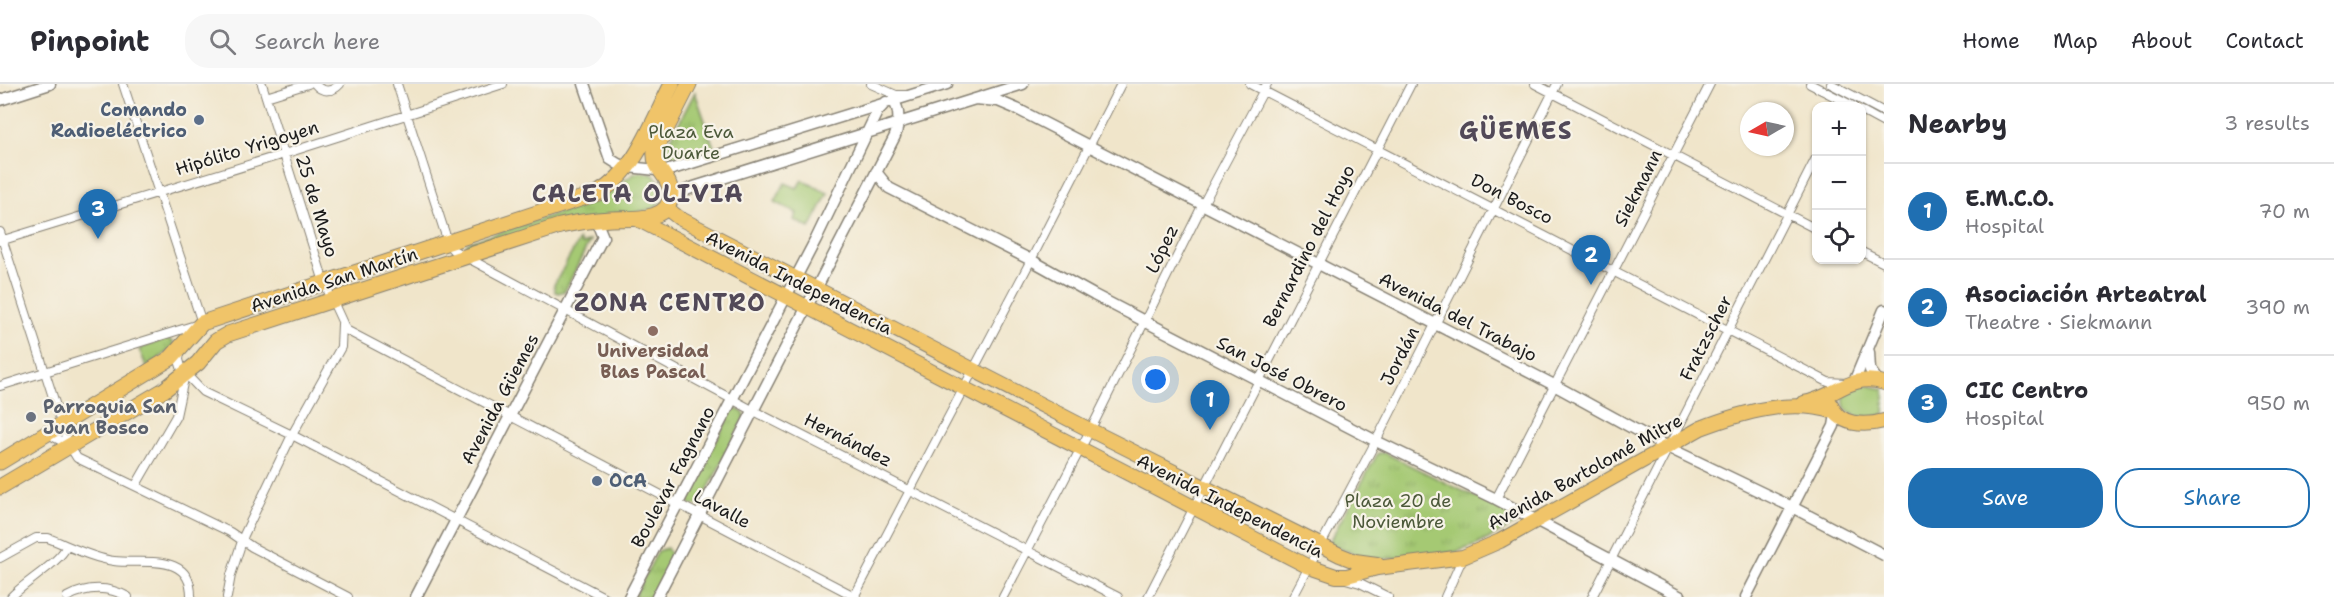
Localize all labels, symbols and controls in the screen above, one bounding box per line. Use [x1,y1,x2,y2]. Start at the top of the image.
search box [185,14,605,68]
text: Pinpoint [30,22,149,60]
icon: search [206,25,239,58]
text: Search here [254,27,380,56]
text: Home [1962,27,2020,55]
text: Map [2053,27,2098,55]
text: About [2131,27,2192,55]
text: Contact [2225,27,2304,55]
place label: Comando Radioeléctrico [51,98,187,143]
north arrow [1740,102,1794,156]
map controls [1812,102,1866,264]
button: + [1812,102,1866,156]
text: Nearby [1908,106,2007,141]
text: 3 results [2224,110,2310,136]
marker: Comando Radioeléctrico [192,113,206,127]
street label: Hipólito Yrigoyen [172,115,322,181]
district label: GÜEMES [1459,115,1573,147]
park label: Plaza Eva Duarte [648,120,734,165]
street label: Siekmann [1608,145,1668,231]
street label: 25 de Mayo [290,152,344,260]
button: − [1812,156,1866,210]
street label: Bernardino del Hoyo [1258,161,1360,331]
street label: Don Bosco [1467,168,1557,230]
district label: CALETA OLIVIA [532,178,744,210]
text: E.M.C.O. [1965,184,2054,213]
pin: 3 [78,190,118,239]
text: 1 [1923,198,1932,224]
text: 70 m [2258,198,2310,224]
button: locate [1812,210,1866,264]
text: Hospital [1965,213,2044,239]
street label: López [1140,221,1184,277]
street label: Avenida Independencia [702,225,896,341]
pin: 2 [1572,236,1610,285]
street label: Avenida San Martín [247,242,421,318]
street label: Avenida del Trabajo [1375,267,1541,367]
text: Asociación Arteatral [1965,280,2207,309]
district label: ZONA CENTRO [574,287,766,319]
street label: Fratzscher [1674,291,1738,385]
text: 2 [1921,294,1935,320]
text: 390 m [2245,294,2310,320]
text: Theatre · Siekmann [1965,309,2152,335]
street label: Jordán [1375,323,1425,389]
marker: Universidad Blas Pascal [646,324,660,338]
street label: Avenida Güemes [455,329,545,469]
street label: San José Obrero [1213,331,1351,417]
place label: Universidad Blas Pascal [597,339,709,384]
your location [1141,365,1170,394]
text: CIC Centro [1965,376,2088,405]
pin: 1 [1190,380,1230,430]
text: 3 [1921,390,1935,416]
text: 950 m [2246,390,2310,416]
place label: Parroquia San Juan Bosco [43,395,177,440]
street label: Boulevar Fagnano [626,402,720,552]
text: Hospital [1965,405,2044,431]
street label: Hernández [800,408,896,472]
street label: Avenida Bartolomé Mitre [1483,408,1687,536]
marker: Parroquia San Juan Bosco [24,410,38,424]
street label: Avenida Independencia [1133,448,1327,564]
button: Save [1908,468,2103,528]
button: Share [2115,468,2310,528]
place label: OCA [609,469,647,493]
marker: OCA [590,474,604,488]
street label: Lavalle [689,484,755,534]
park label: Plaza 20 de Noviembre [1345,489,1451,534]

